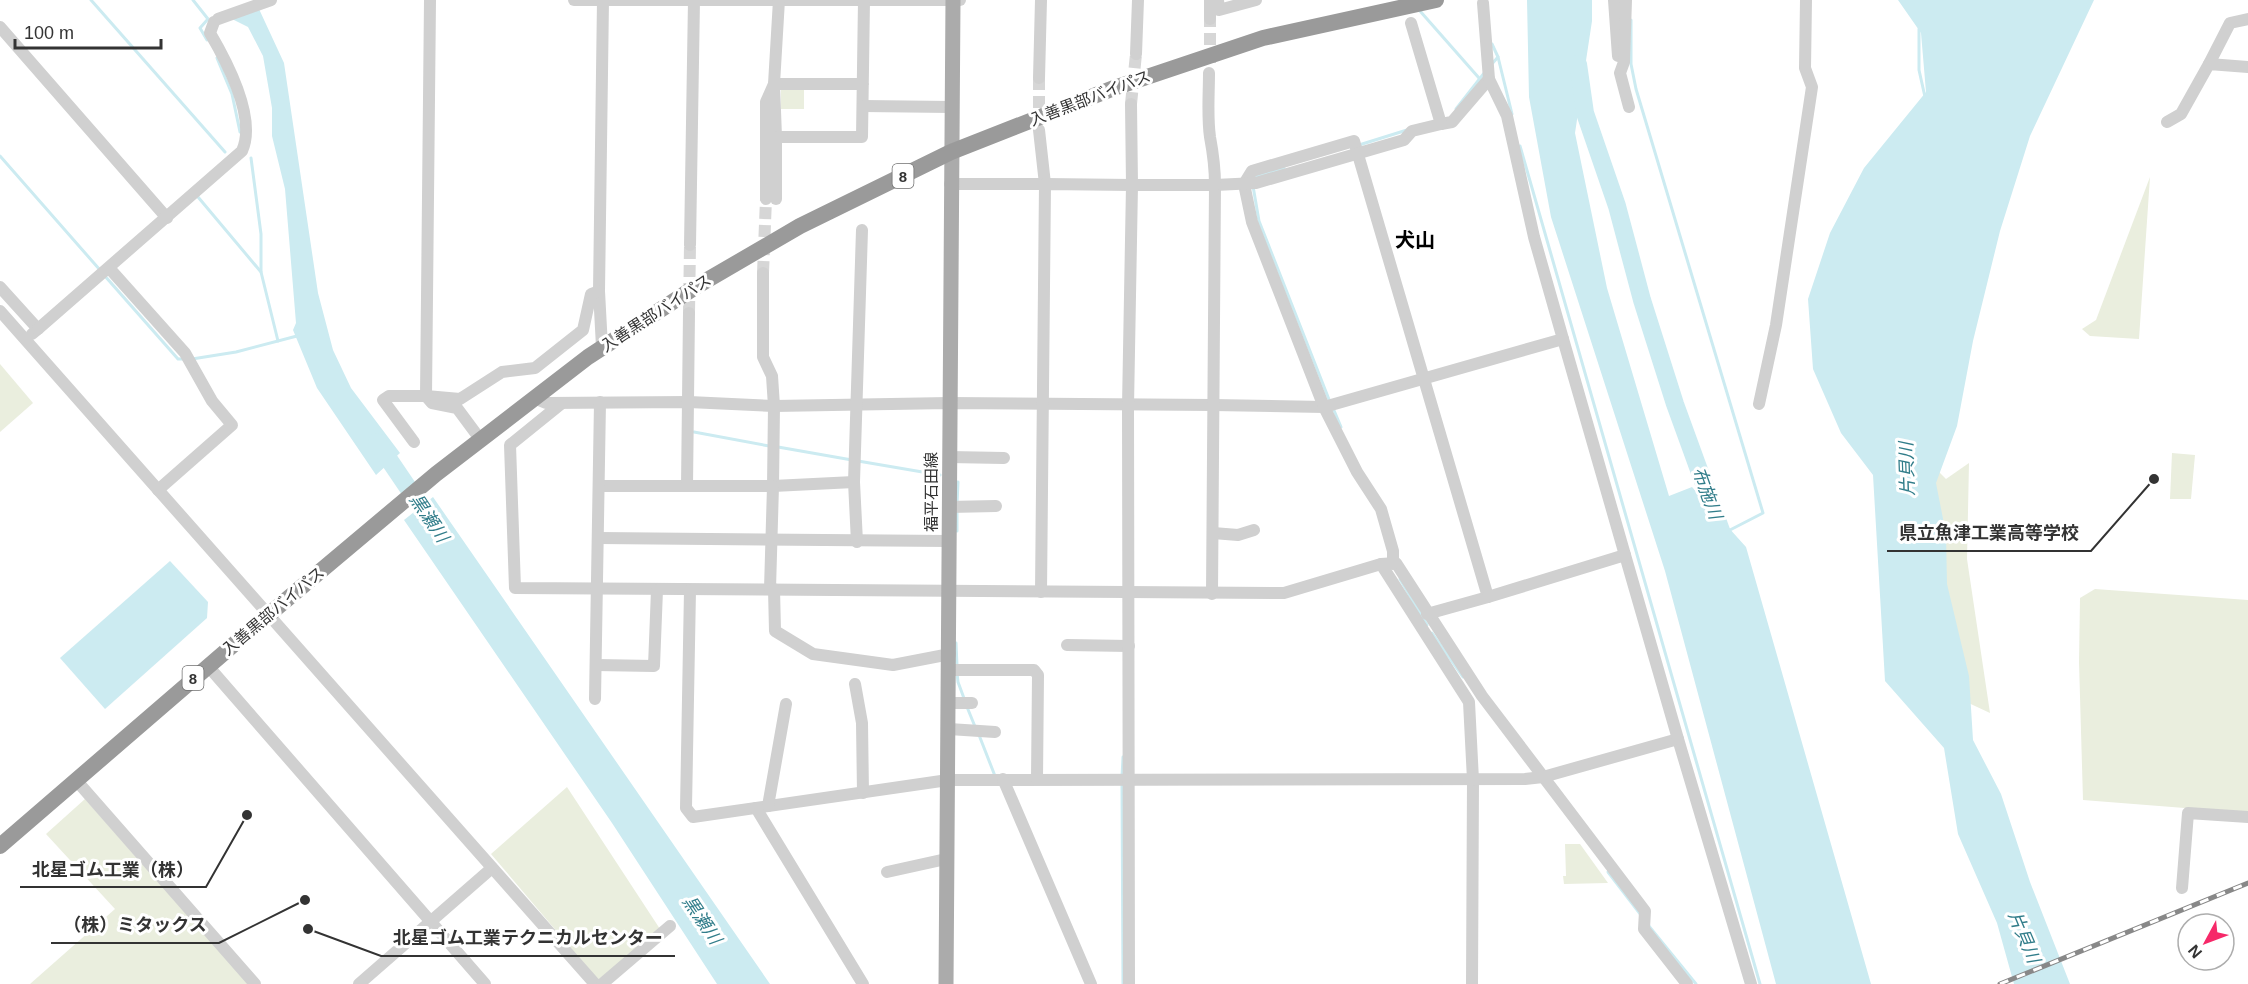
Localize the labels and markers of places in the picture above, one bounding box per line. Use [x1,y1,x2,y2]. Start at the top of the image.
callout: 県立魚津工業高等学校 [1887,515,2091,551]
callout: 北星ゴム工業（株） [20,851,206,887]
callout: （株）ミタックス [51,907,219,943]
callout: 北星ゴム工業テクニカルセンター [381,920,675,956]

